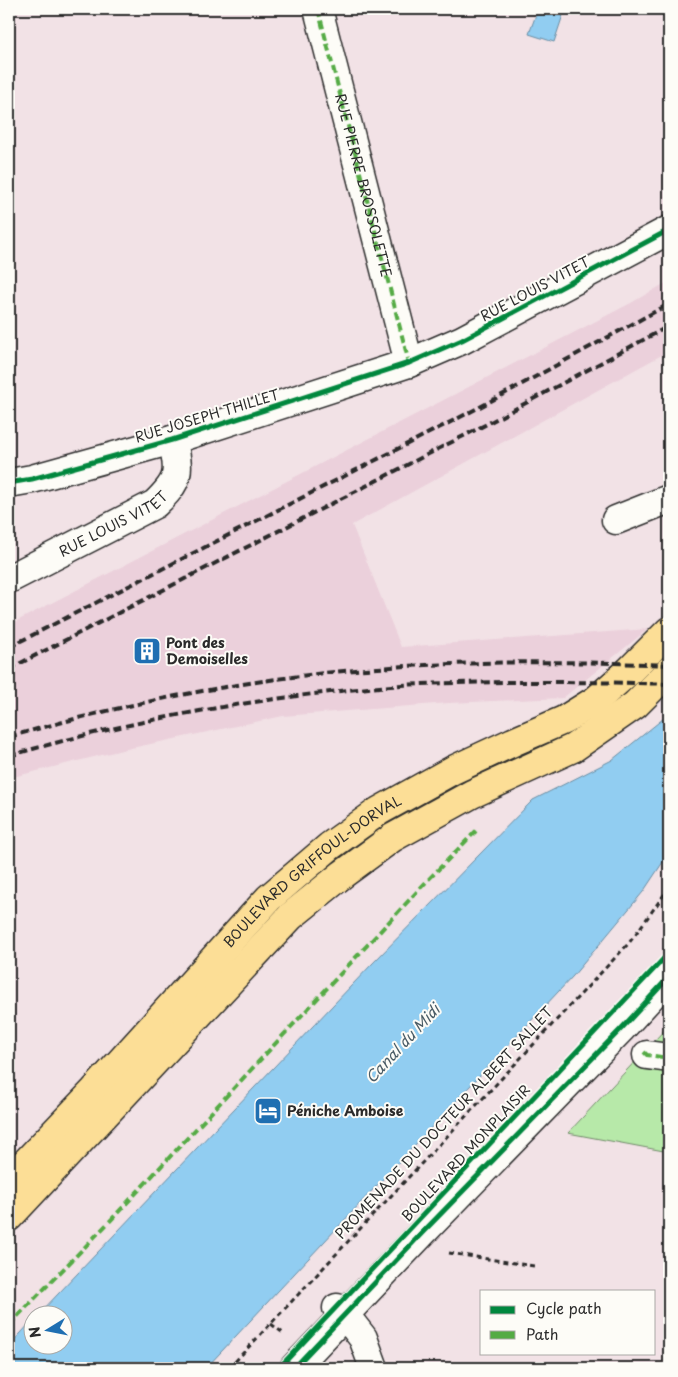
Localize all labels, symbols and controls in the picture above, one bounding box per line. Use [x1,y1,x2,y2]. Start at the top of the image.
street label: RUE PIERRE BROSSOLETTE [330,91,397,279]
street label: RUE LOUIS VITET [476,251,594,326]
street label: RUE JOSEPH THILLET [132,383,282,448]
street label: RUE LOUIS VITET [55,486,173,562]
place label: Pont des Demoiselles [166,632,248,669]
building icon: Pont des Demoiselles [132,636,162,666]
street label: BOULEVARD GRIFFOUL-DORVAL [218,790,405,952]
water label: Canal du Midi [359,996,446,1088]
street label: PROMENADE DU DOCTEUR ALBERT SALLET [330,1001,558,1244]
street label: BOULEVARD MONPLAISIR [396,1079,535,1226]
hotel icon: Péniche Amboise [253,1096,283,1126]
place label: Péniche Amboise [287,1100,404,1121]
legend [480,1290,656,1354]
text: Cycle path [526,1296,602,1319]
north arrow [22,1304,72,1354]
text: Path [526,1322,558,1345]
text: N [23,1325,46,1340]

